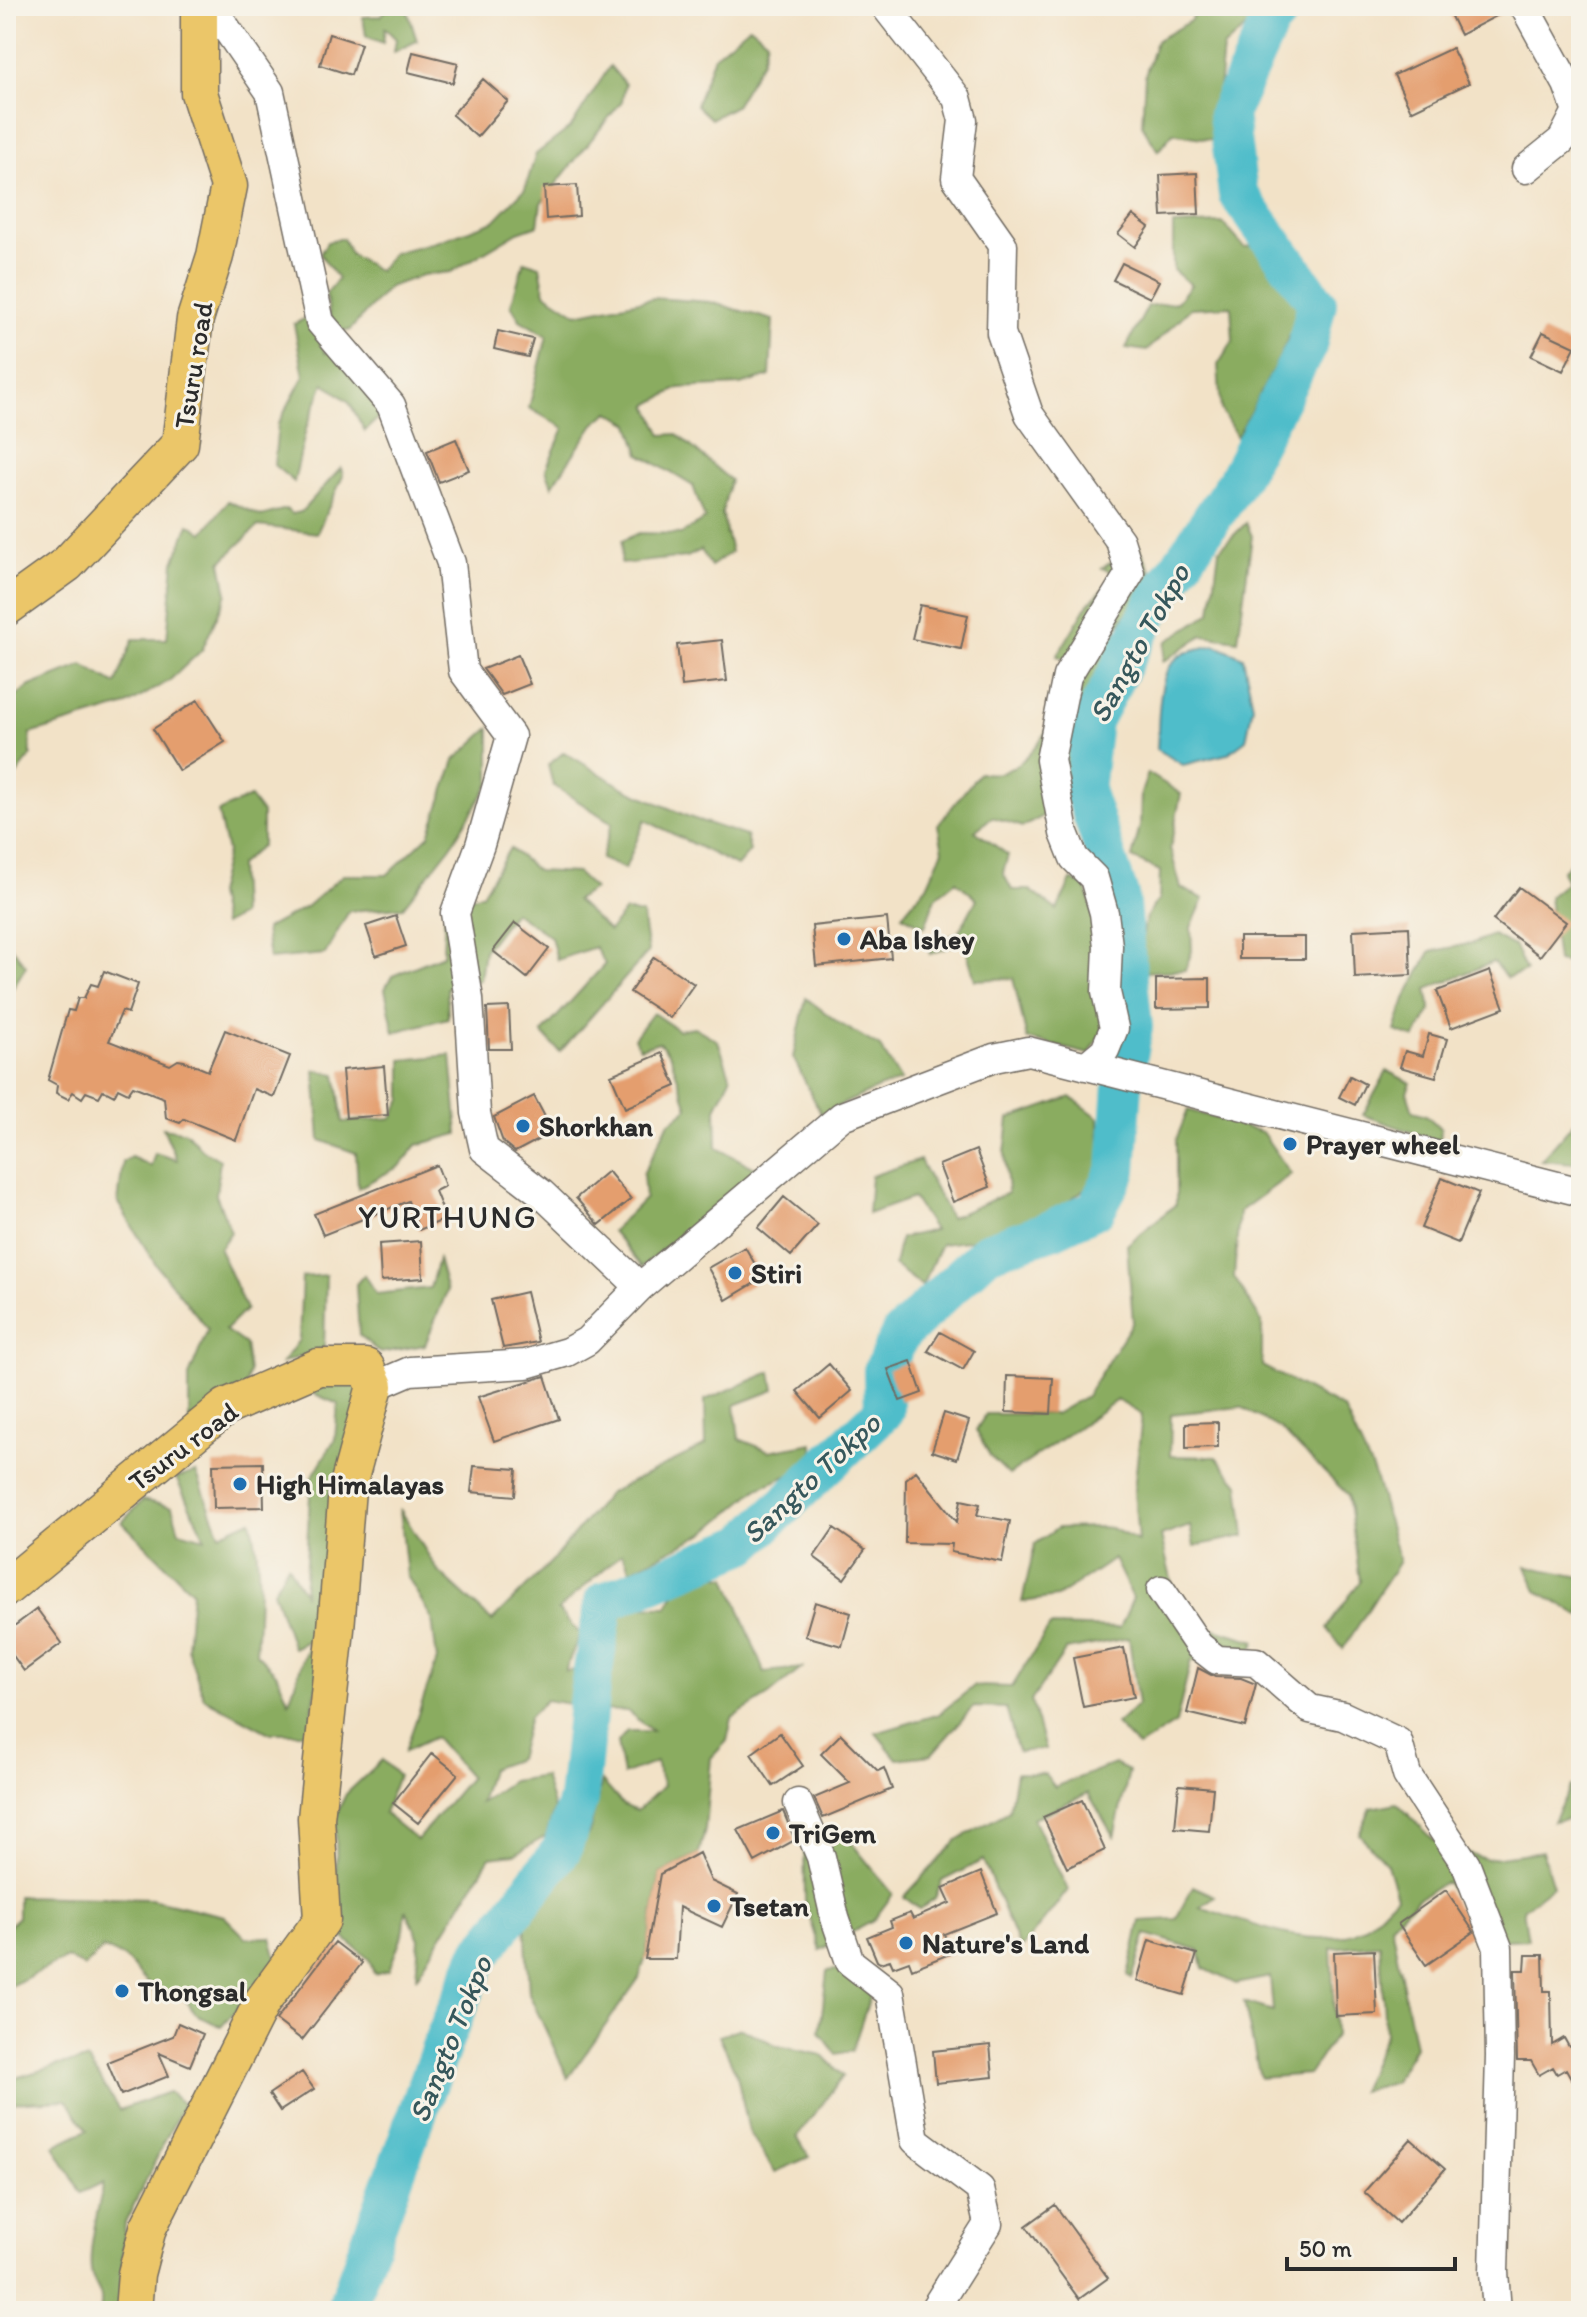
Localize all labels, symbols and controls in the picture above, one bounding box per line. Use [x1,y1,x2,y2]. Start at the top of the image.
street label: Tsuru road [166,298,220,431]
water label: Sangto Tokpo [1080,556,1199,729]
place label: Aba Ishey [859,922,975,956]
marker: Aba Ishey [835,930,853,948]
place label: Shorkhan [539,1109,653,1143]
marker: Shorkhan [514,1117,532,1135]
place label: Prayer wheel [1306,1127,1460,1161]
marker: Prayer wheel [1281,1135,1299,1153]
district label: YURTHUNG [358,1198,538,1236]
place label: Stiri [751,1256,802,1290]
marker: Stiri [726,1264,744,1282]
street label: Tsuru road [121,1393,245,1498]
water label: Sangto Tokpo [734,1403,889,1551]
place label: High Himalayas [256,1467,444,1501]
marker: High Himalayas [231,1475,249,1493]
place label: TriGem [788,1816,877,1850]
marker: TriGem [764,1824,782,1842]
place label: Tsetan [729,1889,809,1923]
marker: Tsetan [705,1897,723,1915]
place label: Nature's Land [922,1926,1090,1960]
marker: Nature's Land [897,1934,915,1952]
water label: Sangto Tokpo [400,1949,501,2127]
place label: Thongsal [137,1974,247,2008]
marker: Thongsal [113,1982,131,2000]
scale bar [1287,2221,1455,2271]
text: 50 m [1299,2234,1352,2263]

